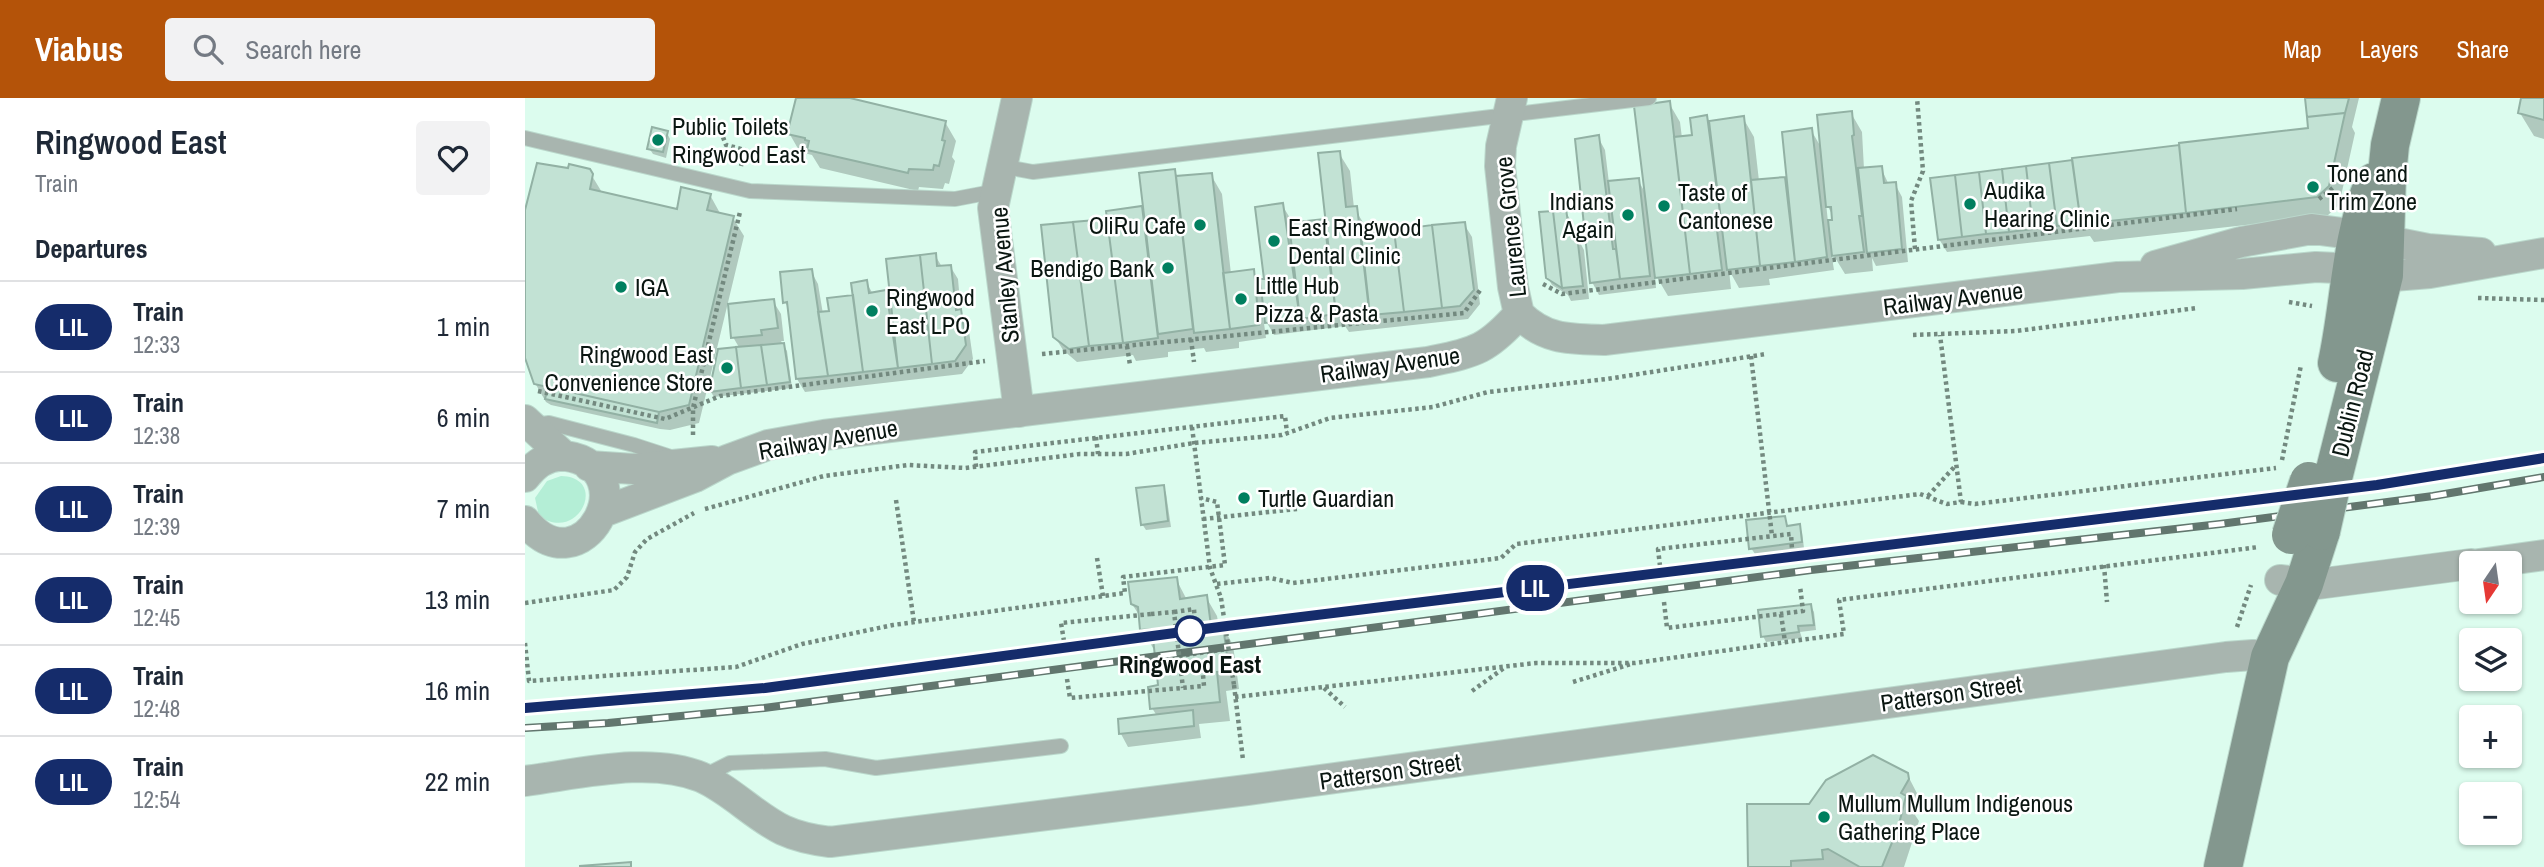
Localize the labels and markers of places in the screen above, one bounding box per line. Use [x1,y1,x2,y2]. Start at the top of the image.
place label: Public Toilets Ringwood East [672,110,806,170]
marker: Public Toilets Ringwood East [650,132,666,148]
place label: Tone and Trim Zone [2327,157,2417,217]
place label: Audika Hearing Clinic [1983,174,2110,234]
place label: Taste of Cantonese [1678,176,1773,236]
marker: Tone and Trim Zone [2305,179,2321,195]
place label: Indians Again [1549,185,1614,245]
marker: Audika Hearing Clinic [1962,196,1978,212]
marker: Taste of Cantonese [1656,198,1672,214]
marker: Indians Again [1620,207,1636,223]
place label: OliRu Cafe [1089,209,1186,241]
place label: East Ringwood Dental Clinic [1288,211,1421,271]
marker: OliRu Cafe [1192,217,1208,233]
marker: East Ringwood Dental Clinic [1266,233,1282,249]
place label: Bendigo Bank [1030,252,1154,284]
marker: Bendigo Bank [1160,260,1176,276]
place label: Little Hub Pizza & Pasta [1255,269,1379,329]
place label: IGA [635,271,670,303]
marker: IGA [613,279,629,295]
place label: Ringwood East LPO [886,281,975,341]
marker: Little Hub Pizza & Pasta [1233,291,1249,307]
marker: Ringwood East LPO [864,303,880,319]
place label: Ringwood East Convenience Store [545,338,714,398]
marker: Ringwood East Convenience Store [719,360,735,376]
place label: Turtle Guardian [1258,482,1394,514]
marker: Turtle Guardian [1236,490,1252,506]
marker: Ringwood East [1175,616,1205,646]
place label: Ringwood East [1119,648,1262,680]
place label: Mullum Mullum Indigenous Gathering Place [1838,787,2073,847]
marker: Mullum Mullum Indigenous Gathering Place [1816,809,1832,825]

